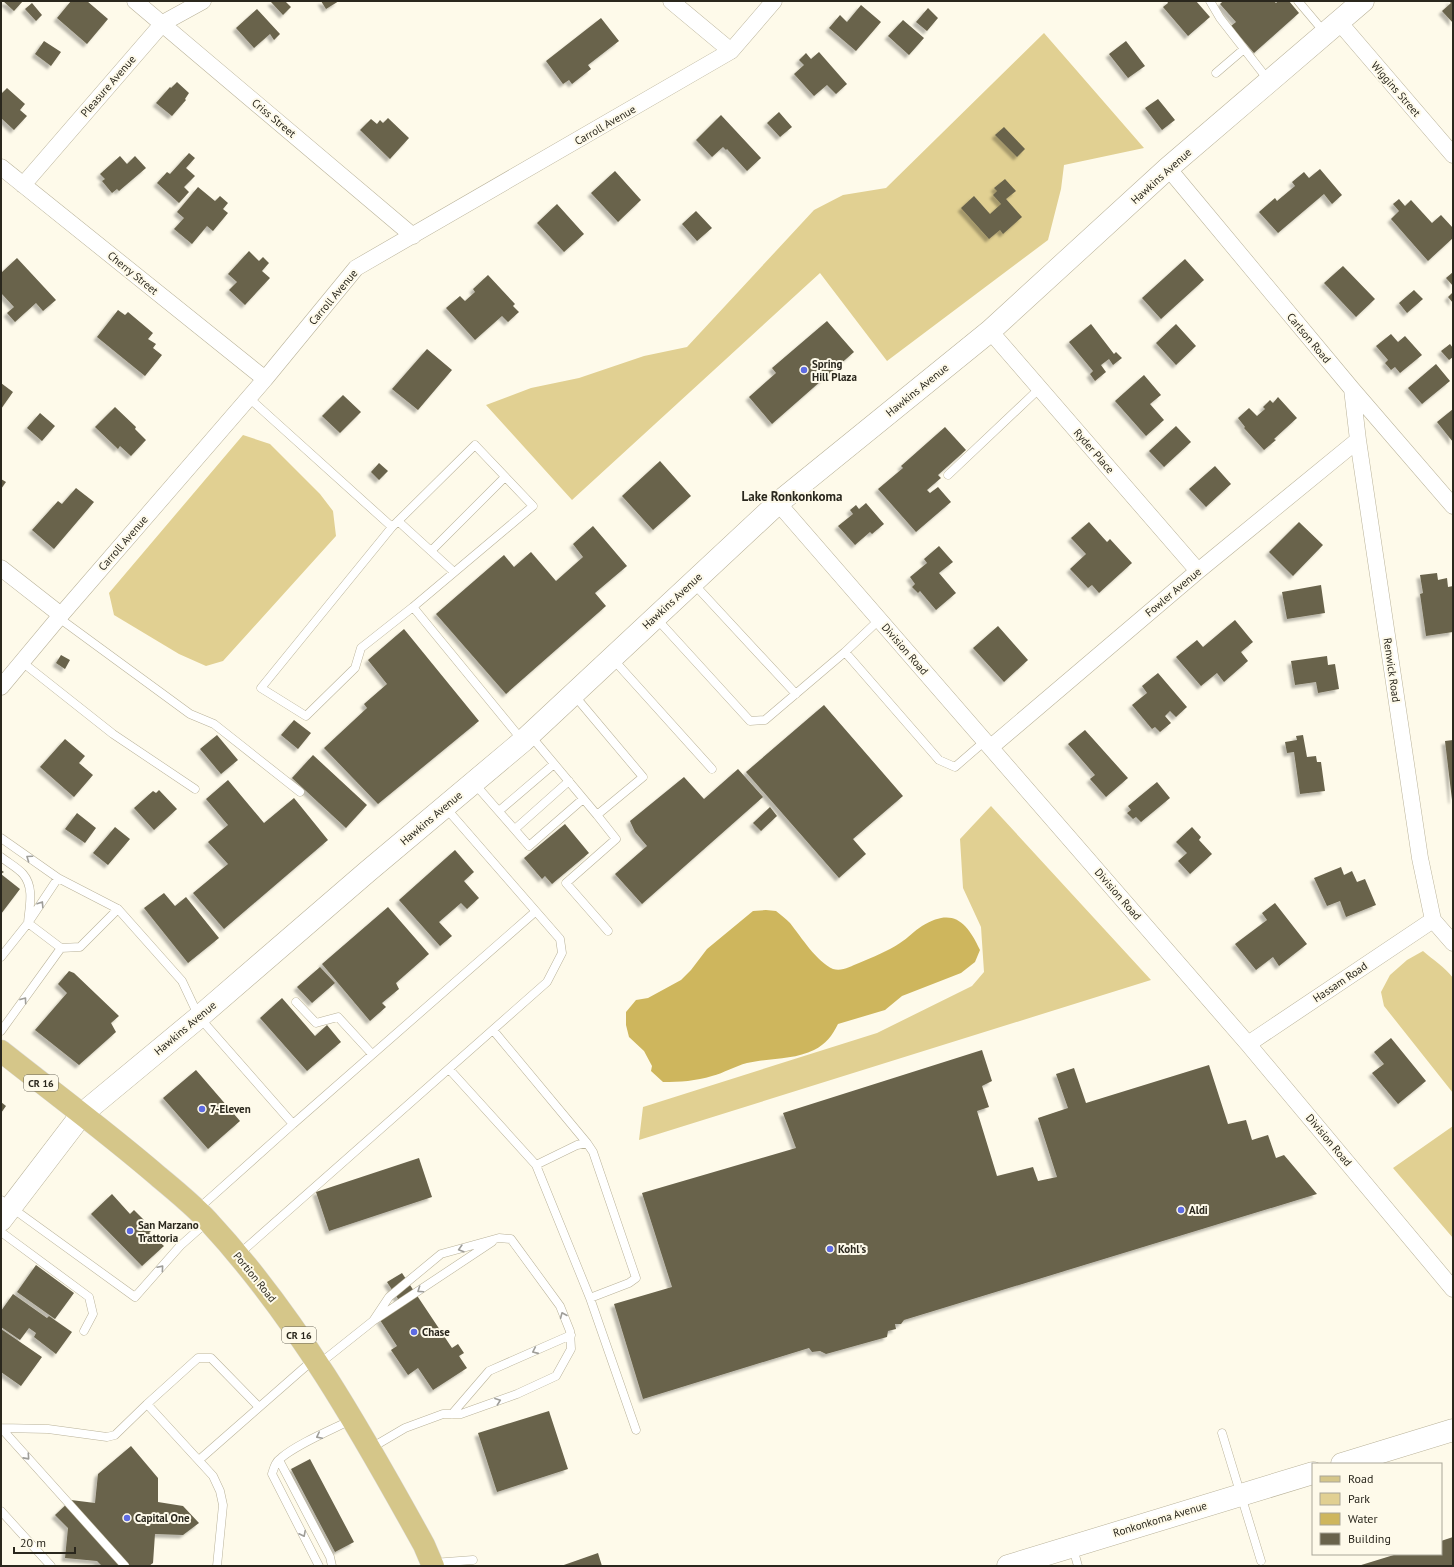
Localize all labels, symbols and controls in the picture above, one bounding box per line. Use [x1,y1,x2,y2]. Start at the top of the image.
street label: Pleasure Avenue [77,52,139,120]
street label: Wiggins Street [1368,59,1424,120]
street label: Criss Street [249,96,299,141]
street label: Carroll Avenue [572,102,638,148]
street label: Hawkins Avenue [1128,145,1194,207]
street label: Cherry Street [105,248,161,298]
street label: Carroll Avenue [306,266,361,328]
street label: Carlson Road [1284,310,1334,366]
place label: Spring Hill Plaza [812,357,857,384]
street label: Hawkins Avenue [883,360,952,420]
marker: Spring Hill Plaza [799,365,809,375]
street label: Ryder Place [1071,426,1117,477]
district label: Lake Ronkonkoma [742,488,842,505]
street label: Carroll Avenue [95,512,151,573]
street label: Fowler Avenue [1142,564,1204,620]
street label: Hawkins Avenue [639,569,705,632]
street label: Division Road [879,620,931,678]
street label: Renwick Road [1381,637,1403,703]
street label: Hawkins Avenue [397,788,465,848]
one-way arrow [27,856,34,863]
street label: Division Road [1092,865,1144,923]
one-way arrow [36,901,43,908]
street label: Hassam Road [1310,959,1370,1005]
one-way arrow [19,997,27,1004]
street label: Hawkins Avenue [151,998,219,1058]
road number: CR 16 [24,1075,58,1091]
place label: 7-Eleven [210,1102,251,1116]
marker: 7-Eleven [197,1104,207,1114]
street label: Division Road [1303,1111,1355,1169]
place label: Aldi [1189,1203,1208,1217]
marker: Aldi [1176,1205,1186,1215]
place label: San Marzano Trattoria [138,1218,199,1245]
marker: San Marzano Trattoria [125,1226,135,1236]
place label: Kohl's [838,1242,866,1256]
one-way arrow [457,1244,464,1252]
marker: Kohl's [825,1244,835,1254]
street label: Portion Road [231,1249,280,1305]
one-way arrow [156,1265,163,1272]
one-way arrow [417,1285,424,1293]
one-way arrow [560,1311,568,1319]
place label: Chase [422,1325,450,1339]
road number: CR 16 [282,1327,316,1343]
marker: Chase [409,1327,419,1337]
one-way arrow [532,1346,539,1354]
one-way arrow [494,1397,501,1405]
one-way arrow [315,1432,323,1439]
one-way arrow [22,1452,30,1460]
legend [1312,1463,1442,1555]
text: Road [1348,1471,1373,1486]
text: Park [1348,1491,1370,1506]
street label: Ronkonkoma Avenue [1111,1498,1209,1540]
place label: Capital One [135,1511,190,1525]
text: Water [1348,1511,1378,1526]
marker: Capital One [122,1513,132,1523]
scale bar [14,1529,75,1555]
one-way arrow [298,1530,306,1538]
text: Building [1348,1531,1391,1546]
text: 20 m [20,1535,46,1550]

